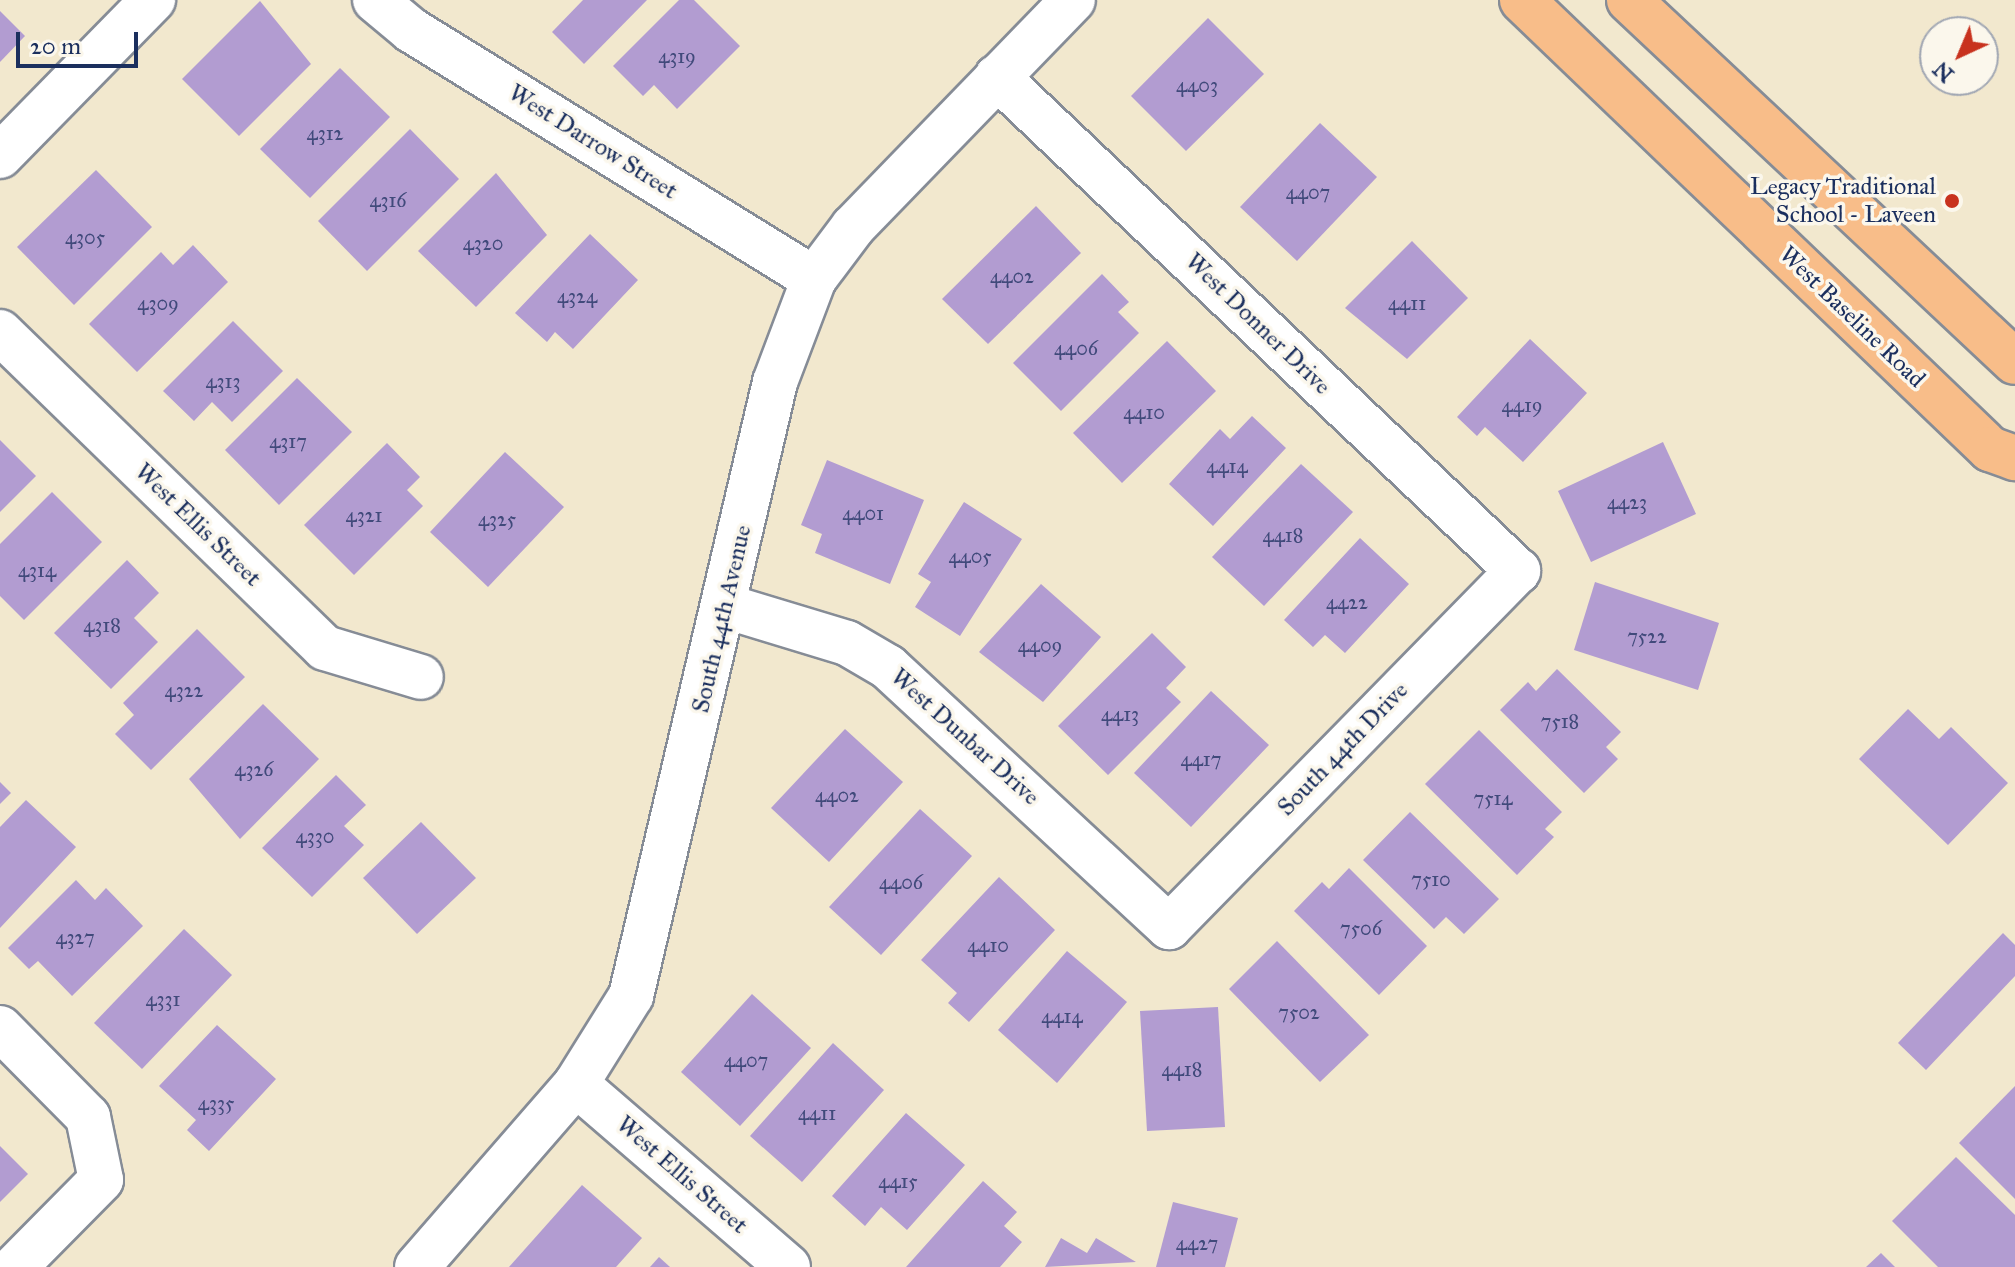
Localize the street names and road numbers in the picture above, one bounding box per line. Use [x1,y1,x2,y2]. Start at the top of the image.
street label: West Darrow Street [503,78,683,206]
street label: West Baseline Road [1773,240,1931,394]
street label: West Donner Drive [1179,247,1337,401]
street label: West Ellis Street [129,457,267,593]
street label: South 44th Avenue [686,522,758,716]
street label: West Dunbar Drive [885,663,1045,811]
street label: South 44th Drive [1272,676,1414,822]
street label: West Ellis Street [610,1110,754,1240]

